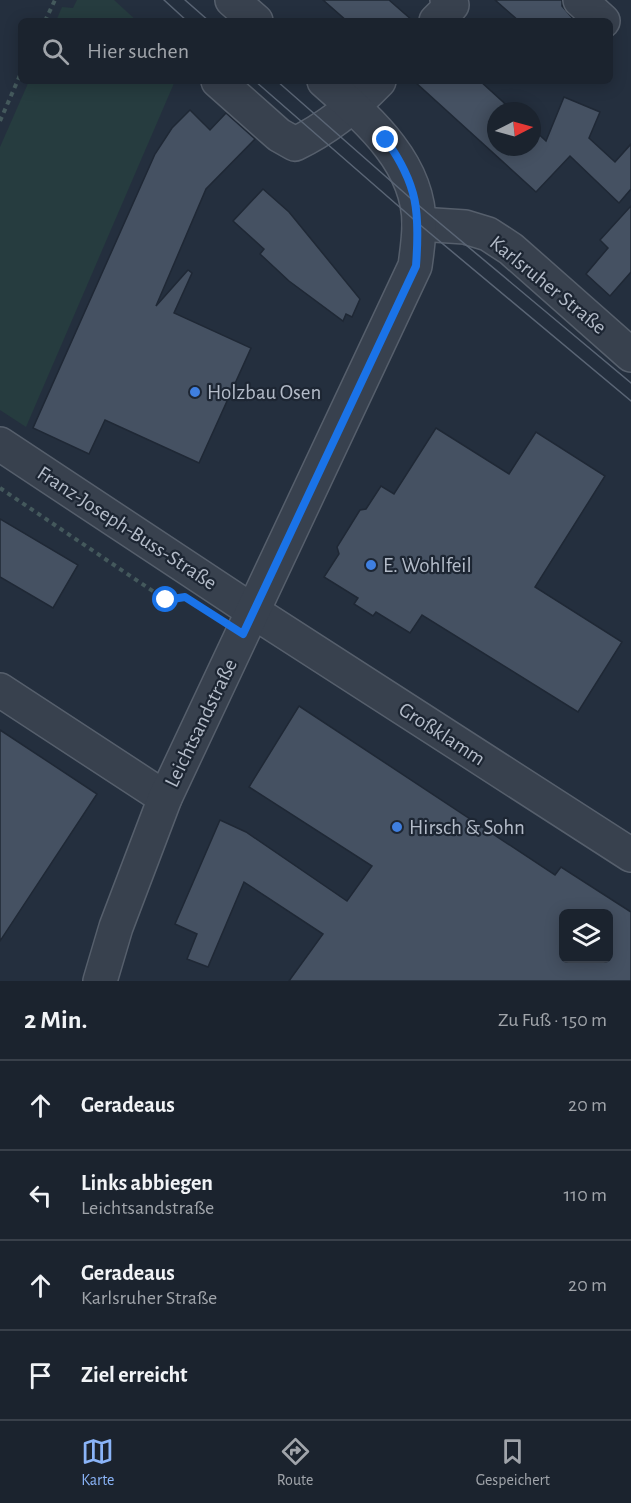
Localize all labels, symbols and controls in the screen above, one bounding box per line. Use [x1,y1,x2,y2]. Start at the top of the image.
search box [18,18,613,84]
icon: search [39,35,72,68]
text: Hier suchen [87,40,189,62]
north arrow [487,102,541,156]
route end [372,126,398,152]
street label: Karlsruher Straße [486,232,610,338]
place label: Holzbau Osen [207,382,321,403]
marker: Holzbau Osen [188,385,202,399]
street label: Franz-Joseph-Buss-Straße [34,462,220,594]
place label: E. Wohlfeil [383,555,472,576]
marker: E. Wohlfeil [364,558,378,572]
route start [152,586,178,612]
street label: Leichtsandstraße [161,656,241,790]
street label: Großklamm [395,698,489,770]
place label: Hirsch & Sohn [409,817,525,838]
marker: Hirsch & Sohn [390,820,404,834]
map controls [559,909,613,963]
button: layers [559,909,613,963]
text: 2 Min. [24,1007,87,1033]
text: Zu Fuß · 150 m [498,1010,607,1030]
icon: ahead [24,1089,57,1122]
text: Geradeaus [81,1094,175,1116]
text: 20 m [568,1095,607,1115]
text: Links abbiegen [81,1172,213,1194]
icon: left [24,1179,57,1212]
text: 110 m [563,1185,607,1205]
text: Leichtsandstraße [81,1198,214,1218]
text: Geradeaus [81,1262,175,1284]
icon: ahead [24,1269,57,1302]
text: 20 m [568,1275,607,1295]
text: Karlsruher Straße [81,1288,217,1308]
icon: arrive [24,1359,57,1392]
text: Ziel erreicht [81,1364,188,1386]
tab: Karte [81,1435,114,1490]
tab: Route [277,1435,313,1490]
tab: Gespeichert [476,1435,550,1490]

